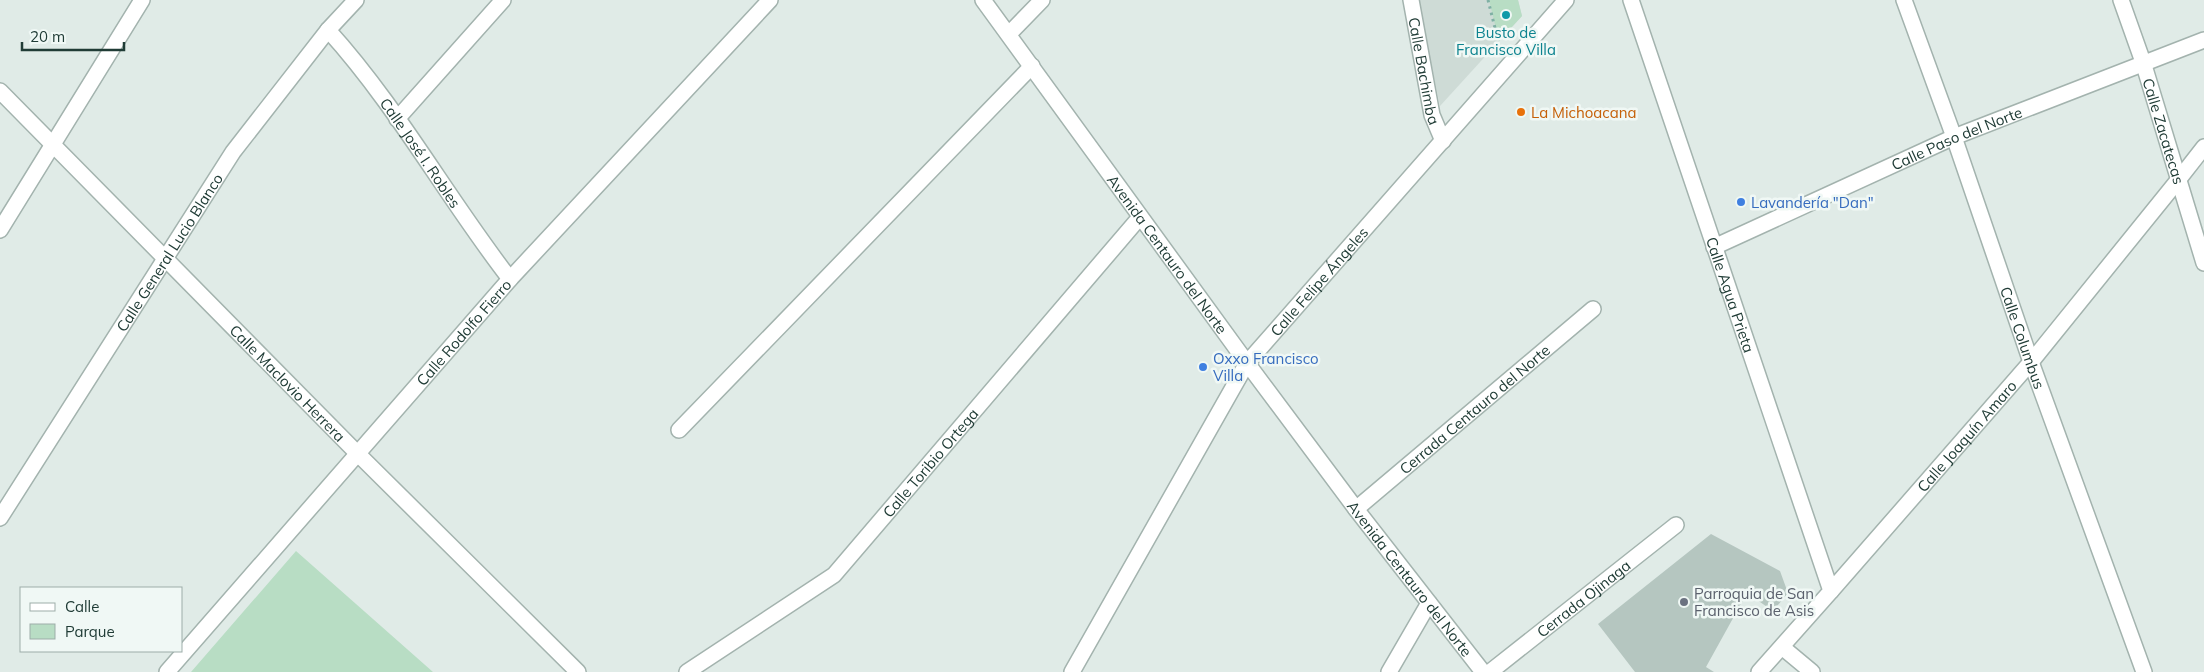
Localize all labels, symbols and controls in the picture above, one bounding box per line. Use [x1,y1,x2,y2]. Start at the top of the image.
marker: Busto de Francisco Villa [1500,9,1512,21]
street label: Calle Bachimba [1405,16,1444,127]
scale bar [22,20,125,52]
place label: Busto de Francisco Villa [1456,23,1556,59]
text: 20 m [30,27,65,46]
street label: Calle Zacatecas [2139,76,2189,186]
street label: Calle José I. Robles [376,94,465,211]
street label: Calle Paso del Norte [1888,102,2025,174]
place label: La Michoacana [1531,103,1636,122]
marker: La Michoacana [1515,106,1527,118]
street label: Calle General Lucio Blanco [112,170,227,335]
street label: Avenida Centauro del Norte [1103,171,1232,337]
place label: Lavandería "Dan" [1751,193,1874,212]
marker: Lavandería "Dan" [1735,196,1747,208]
street label: Calle Felipe Ángeles [1266,223,1372,340]
street label: Calle Agua Prieta [1702,234,1759,355]
street label: Calle Rodolfo Fierro [412,275,515,389]
street label: Calle Columbus [1996,284,2049,391]
street label: Calle Maclovio Herrera [226,320,350,445]
street label: Cerrada Centauro del Norte [1395,340,1554,478]
place label: Oxxo Francisco Villa [1213,349,1319,385]
marker: Oxxo Francisco Villa [1197,361,1209,373]
street label: Calle Joaquín Amaro [1913,376,2020,496]
street label: Calle Toribio Ortega [878,404,982,521]
street label: Avenida Centauro del Norte [1344,497,1477,660]
street label: Cerrada Ojinaga [1533,555,1634,641]
place label: Parroquia de San Francisco de Asis [1694,584,1814,620]
legend [20,587,182,652]
marker: Parroquia de San Francisco de Asis [1678,596,1690,608]
text: Calle [65,597,99,616]
text: Parque [65,622,115,641]

